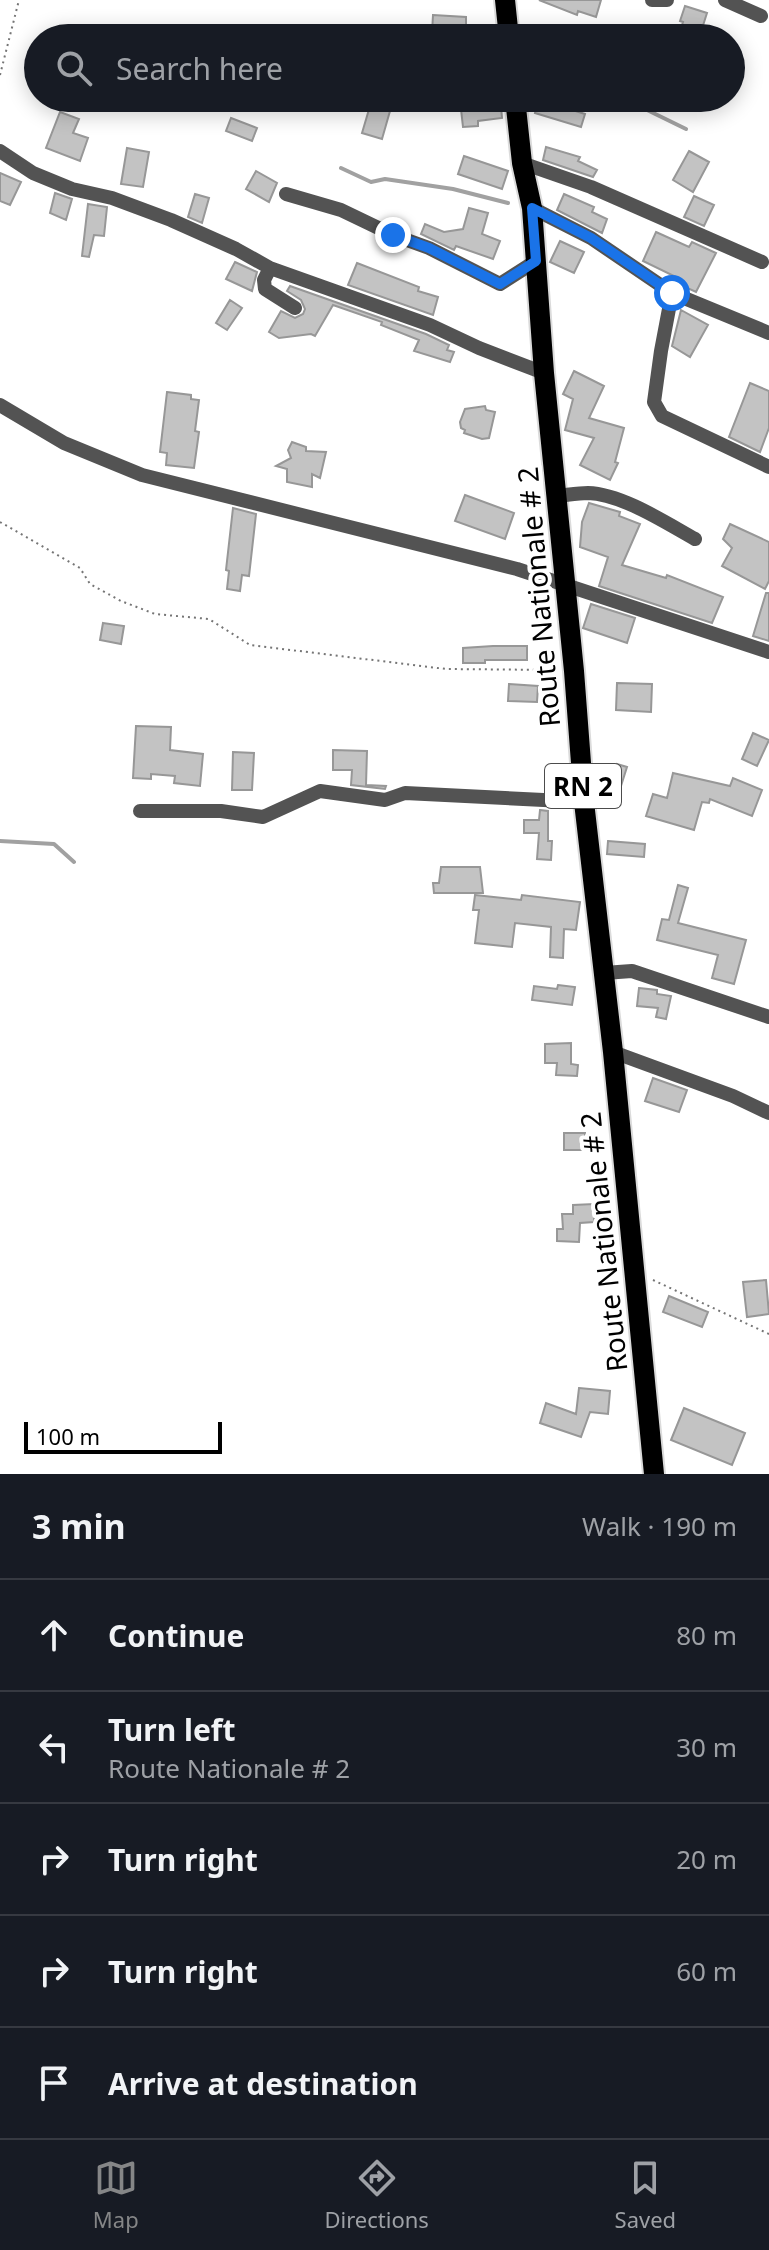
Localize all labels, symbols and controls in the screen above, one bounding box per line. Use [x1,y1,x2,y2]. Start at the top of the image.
search box [24,24,745,112]
icon: search [52,46,96,90]
text: Search here [116,48,283,89]
route end [375,217,411,253]
route start [654,275,690,311]
street label: Route Nationale # 2 [508,465,568,729]
road number: RN 2 [545,764,621,808]
street label: Route Nationale # 2 [570,1110,636,1374]
scale bar [24,1418,222,1454]
text: 100 m [36,1421,100,1451]
text: 3 min [32,1503,126,1549]
text: Walk · 190 m [582,1508,737,1544]
icon: ahead [32,1613,76,1657]
text: Continue [108,1615,244,1656]
text: 80 m [676,1617,737,1653]
text: Turn left [108,1709,236,1750]
icon: left [32,1725,76,1769]
text: 30 m [676,1729,737,1765]
text: Route Nationale # 2 [108,1750,350,1786]
icon: right [32,1837,76,1881]
text: Turn right [108,1839,258,1880]
text: 20 m [676,1841,737,1877]
icon: right [32,1949,76,1993]
text: Turn right [108,1951,258,1992]
text: 60 m [676,1953,737,1989]
icon: arrive [32,2061,76,2105]
text: Arrive at destination [108,2063,418,2104]
tab: Map [93,2156,139,2234]
tab: Directions [324,2156,429,2234]
tab: Saved [615,2156,676,2234]

